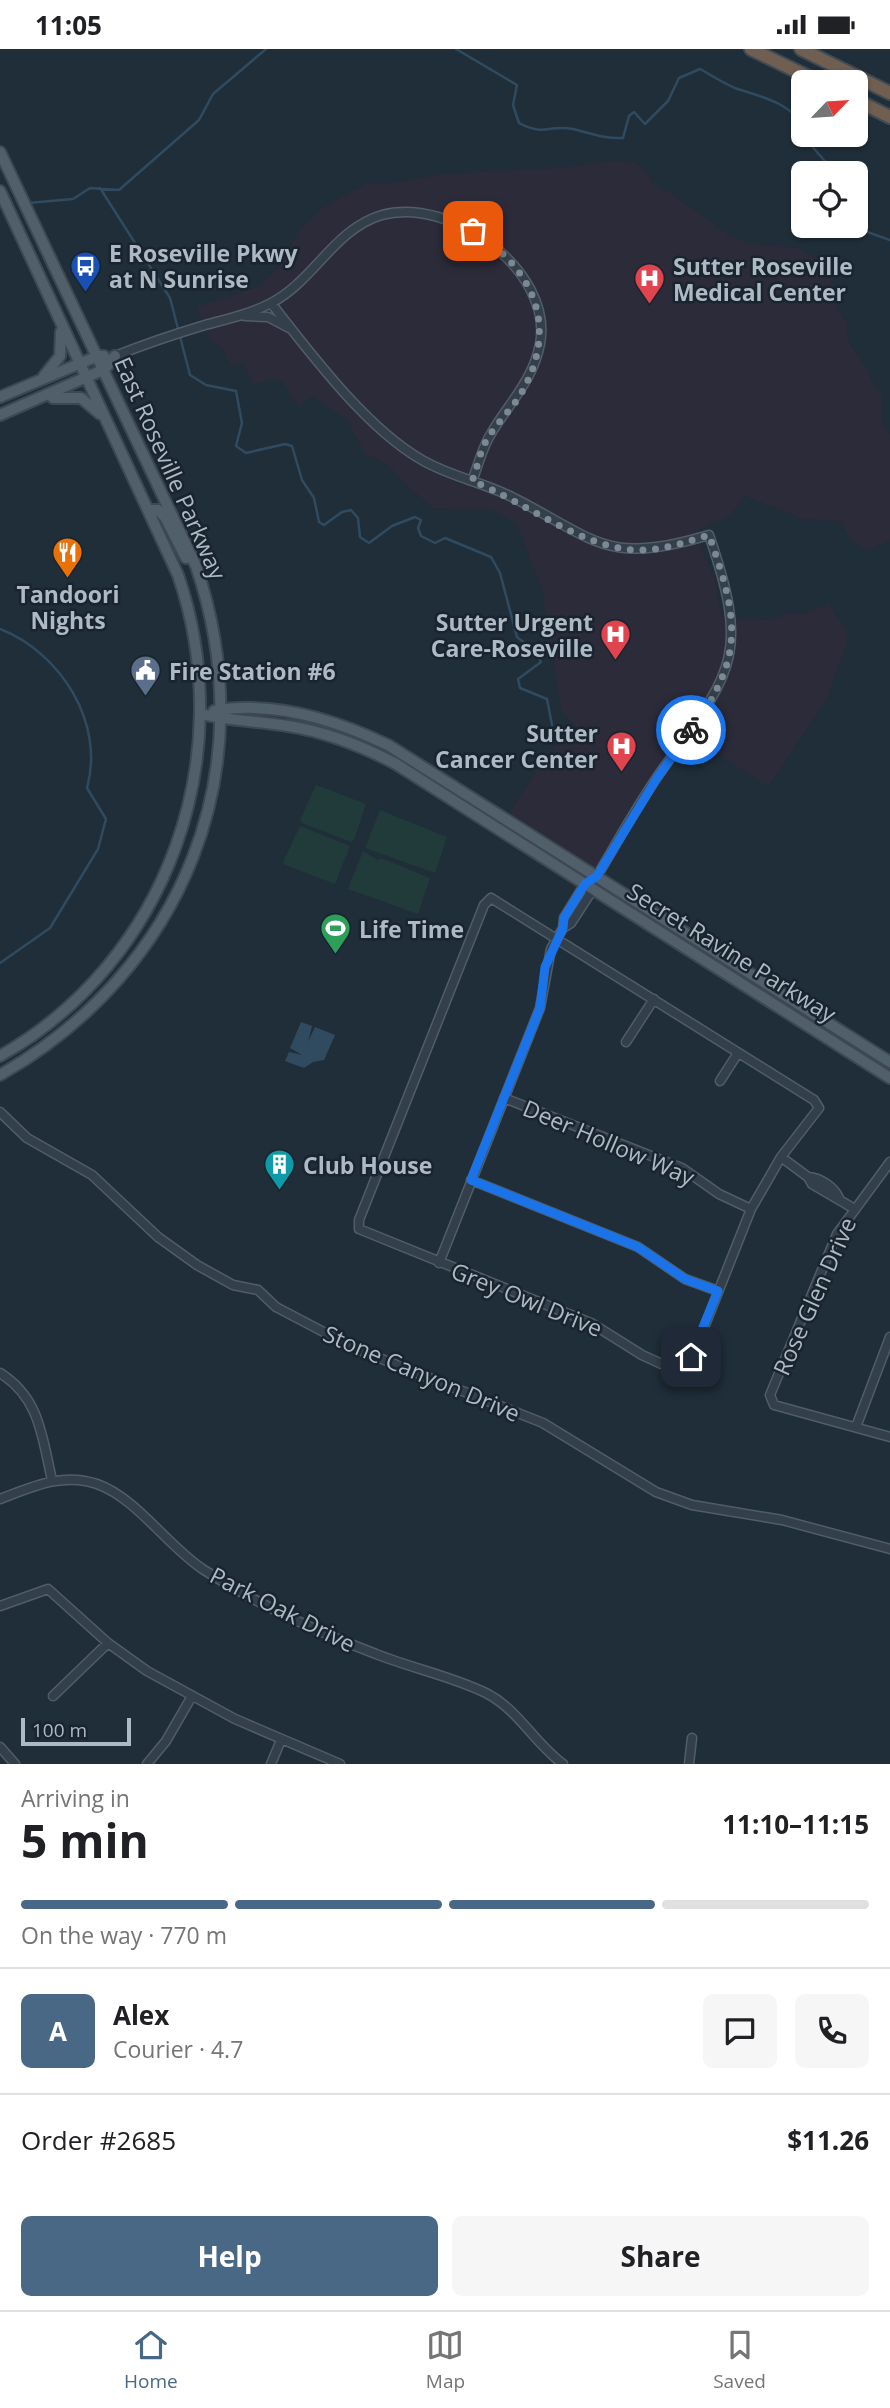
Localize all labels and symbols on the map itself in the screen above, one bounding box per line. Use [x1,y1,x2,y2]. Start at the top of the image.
north arrow [791,70,868,147]
pin [443,201,503,261]
place label: E Roseville Pkwy at N Sunrise [109,237,298,295]
bus stop icon: E Roseville Pkwy at N Sunrise [69,249,103,293]
place label: Sutter Roseville Medical Center [673,250,853,308]
hospital icon: Sutter Roseville Medical Center [633,262,667,306]
street label: East Roseville Parkway [107,352,235,585]
restaurant icon: Tandoori Nights [51,536,85,580]
place label: Tandoori Nights [17,578,119,636]
place label: Sutter Urgent Care-Roseville [431,606,593,664]
hospital icon: Sutter Urgent Care-Roseville [599,618,633,662]
public building icon: Fire Station #6 [129,654,163,698]
place label: Fire Station #6 [169,655,336,687]
courier [656,695,726,765]
place label: Sutter Cancer Center [435,717,598,775]
hospital icon: Sutter Cancer Center [604,729,638,773]
street label: Secret Ravine Parkway [622,875,843,1030]
sports icon: Life Time [319,912,353,956]
place label: Life Time [359,913,464,945]
street label: Deer Hollow Way [518,1091,700,1193]
building icon: Club House [263,1148,297,1192]
place label: Club House [303,1149,432,1181]
street label: Rose Glen Drive [765,1212,863,1380]
street label: Grey Owl Drive [447,1254,607,1344]
street label: Stone Canyon Drive [319,1317,525,1429]
pin [661,1327,721,1387]
street label: Park Oak Drive [205,1559,361,1659]
scale bar [21,1715,131,1747]

